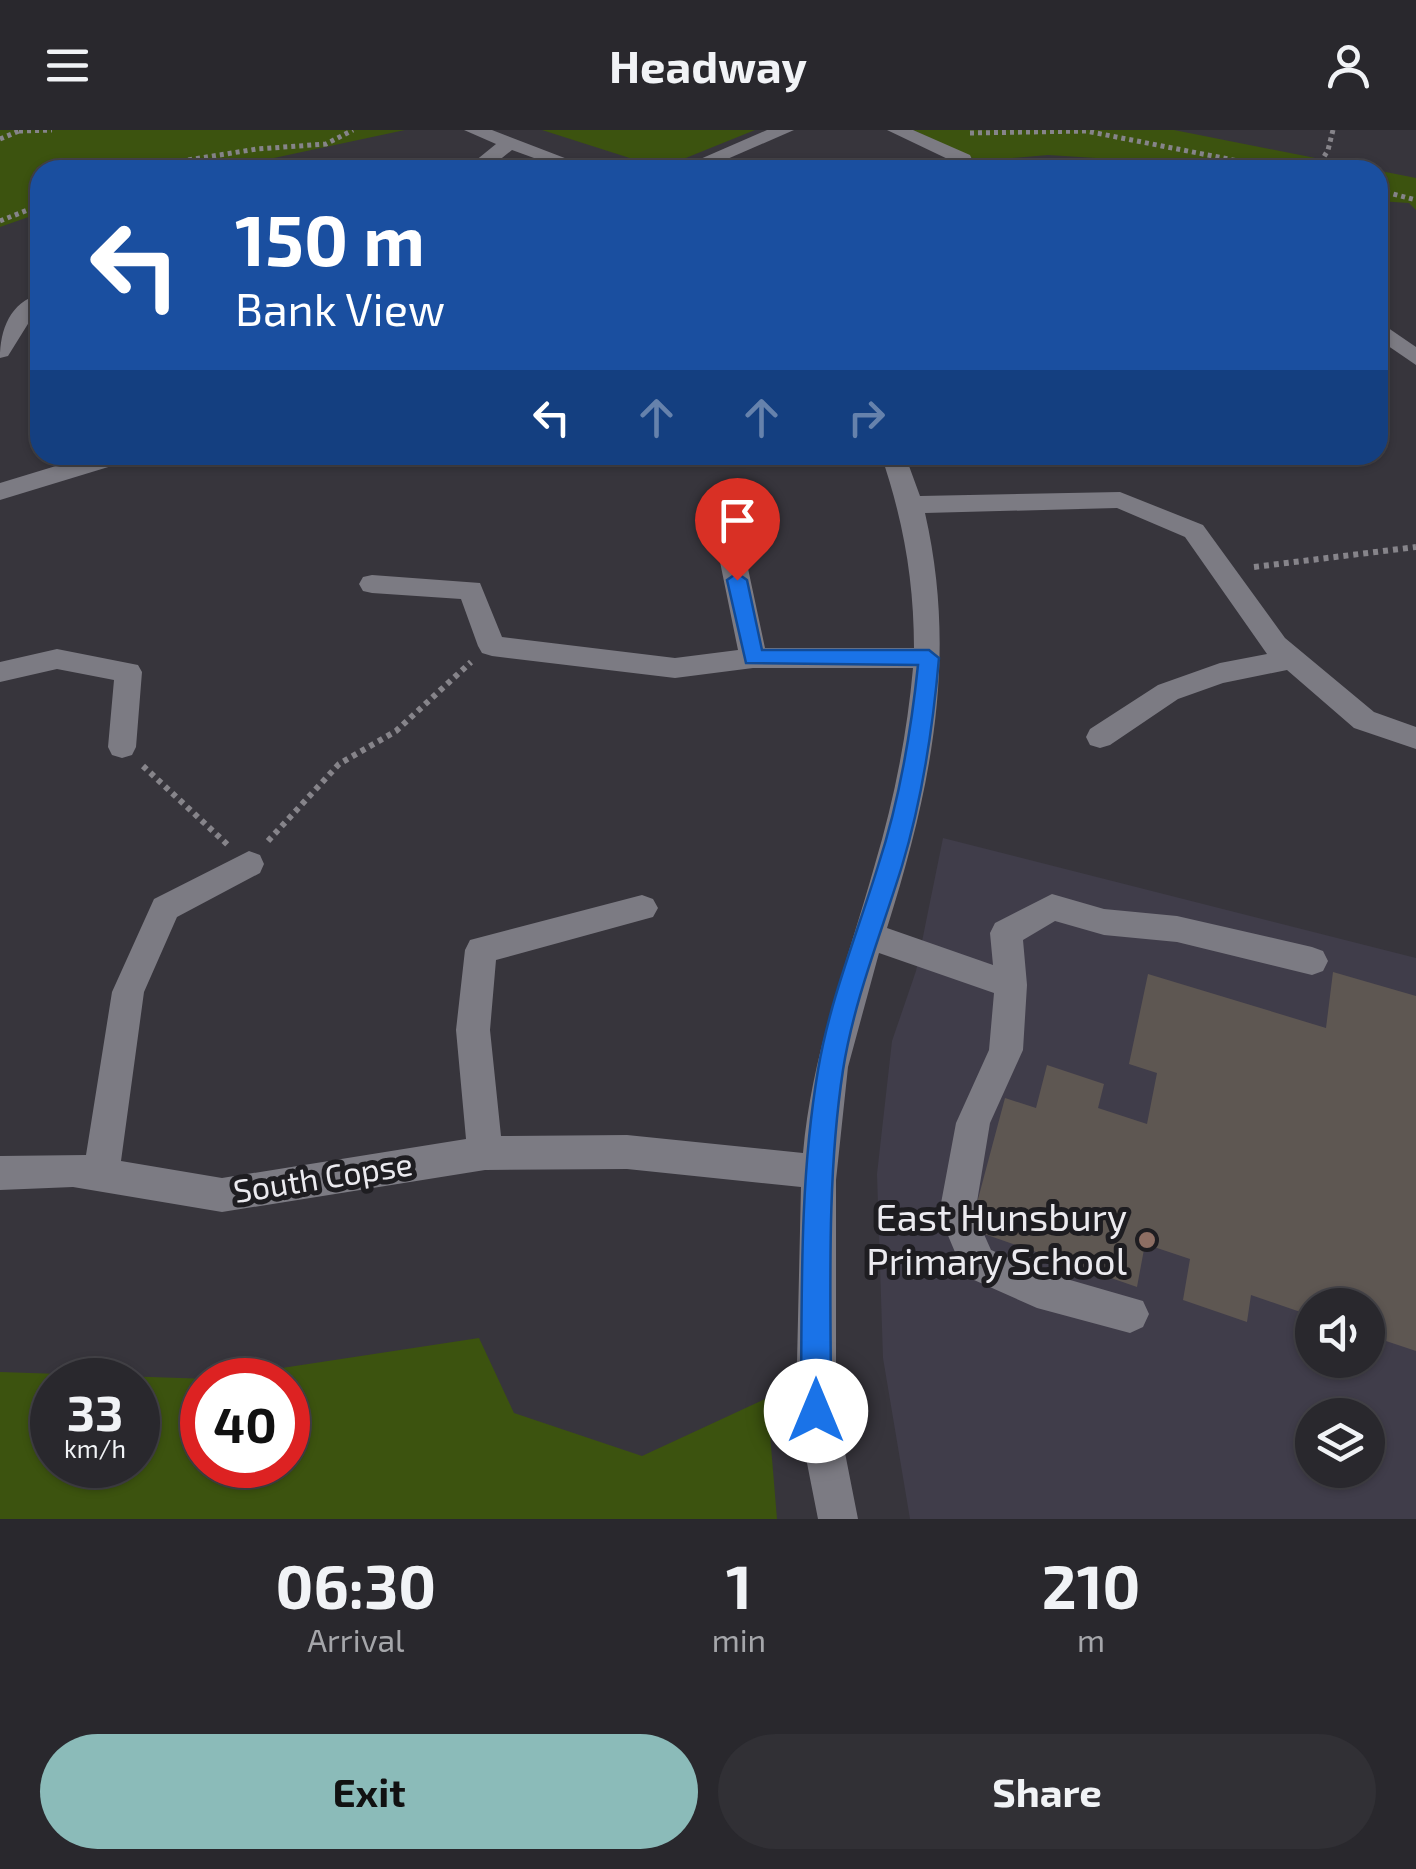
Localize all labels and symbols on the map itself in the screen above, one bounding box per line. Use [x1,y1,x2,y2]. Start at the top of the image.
pin [695,478,780,581]
street label: South Copse [230,1143,415,1209]
place label: East Hunsbury Primary School [866,1193,1127,1283]
marker: East Hunsbury Primary School [1136,1229,1158,1251]
speed limit sign: 40 [180,1358,310,1488]
position arrow [764,1359,868,1463]

